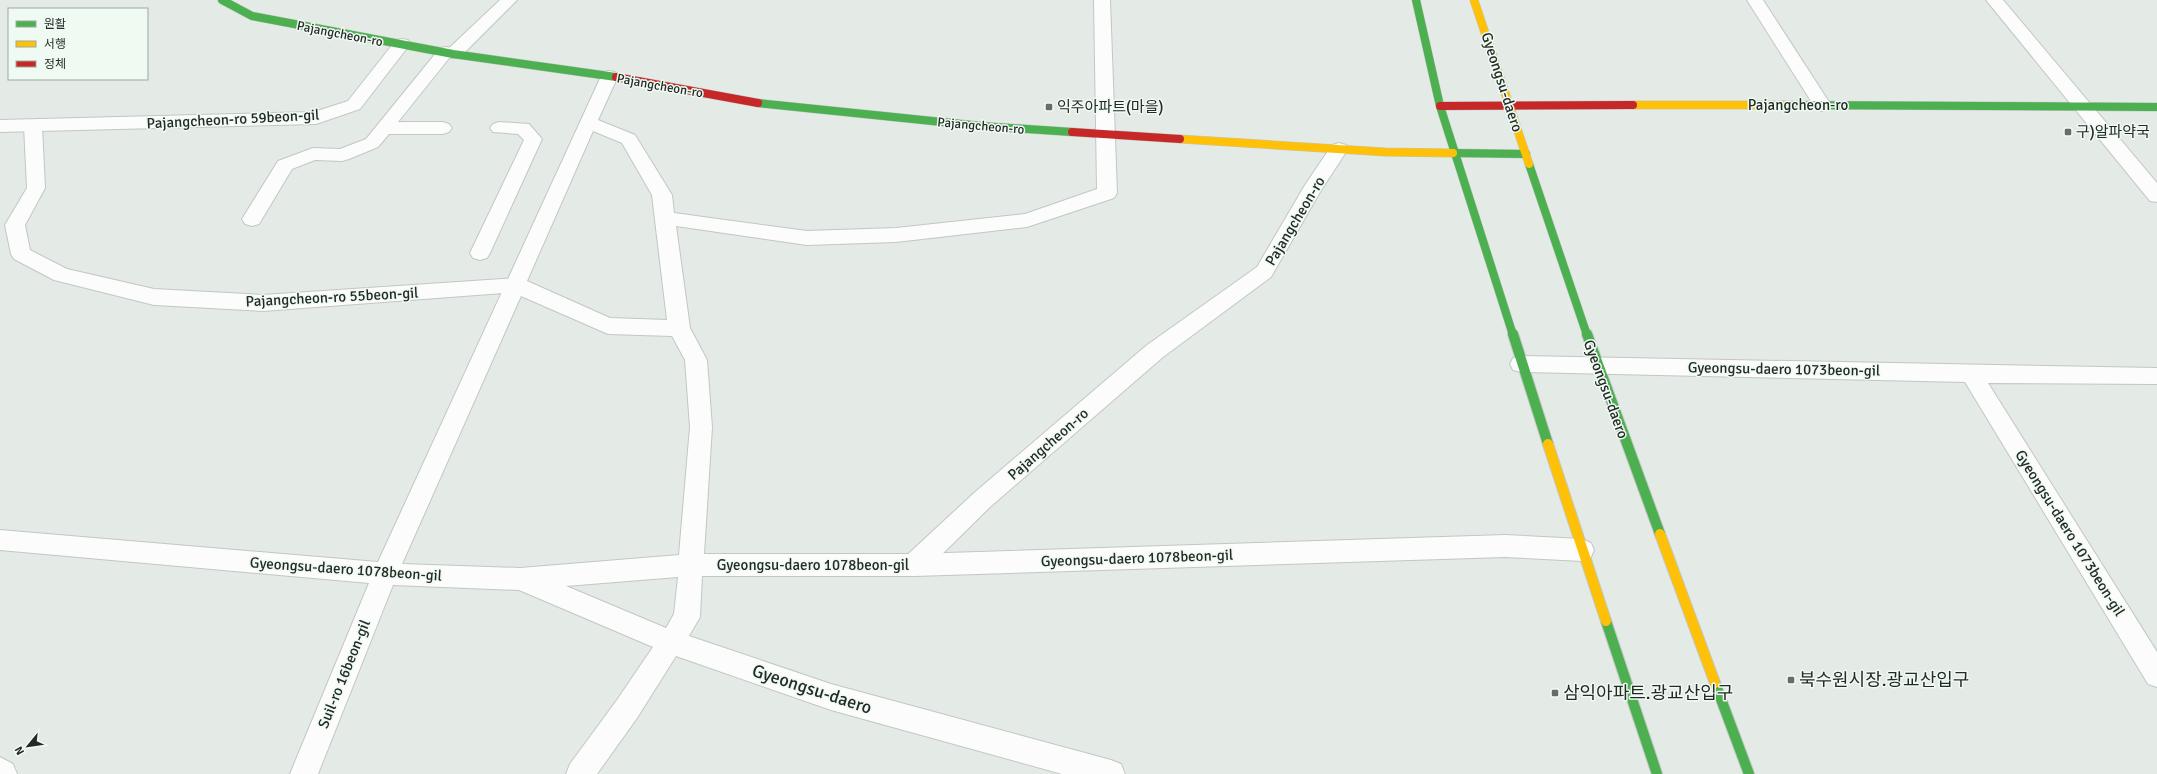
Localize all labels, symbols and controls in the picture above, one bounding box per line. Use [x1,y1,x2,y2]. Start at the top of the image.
legend [8,8,148,80]
text: 원활 [44,17,66,32]
street label: Pajangcheon-ro [295,18,384,50]
street label: Gyeongsu-daero [1477,30,1527,134]
text: 서행 [44,37,66,52]
text: 정체 [44,57,66,72]
street label: Pajangcheon-ro [615,71,704,101]
street label: Pajangcheon-ro [1748,96,1849,114]
place label: 익주아파트(마을) [1057,98,1164,116]
marker: 익주아파트(마을) [1044,102,1054,112]
street label: Pajangcheon-ro 59beon-gil [146,105,320,133]
street label: Pajangcheon-ro [937,114,1025,138]
place label: 구)알파약국 [2076,123,2150,141]
marker: 구)알파약국 [2063,127,2073,137]
street label: Pajangcheon-ro [1261,173,1329,269]
street label: Pajangcheon-ro 55beon-gil [245,283,419,311]
street label: Gyeongsu-daero [1580,337,1632,441]
street label: Gyeongsu-daero 1073beon-gil [1688,358,1880,380]
street label: Pajangcheon-ro [1004,404,1092,484]
street label: Gyeongsu-daero 1073beon-gil [2011,447,2129,619]
street label: Gyeongsu-daero 1078beon-gil [1040,546,1234,570]
street label: Gyeongsu-daero 1078beon-gil [249,553,443,585]
street label: Gyeongsu-daero 1078beon-gil [717,556,909,574]
street label: Suil-ro 16beon-gil [314,617,374,731]
street label: Gyeongsu-daero [749,659,875,719]
place label: 북수원시장.광교산입구 [1799,669,1969,691]
marker: 북수원시장.광교산입구 [1786,675,1796,685]
place label: 삼익아파트.광교산입구 [1563,682,1733,704]
marker: 삼익아파트.광교산입구 [1550,688,1560,698]
north arrow [8,726,48,766]
text: N [12,744,27,757]

